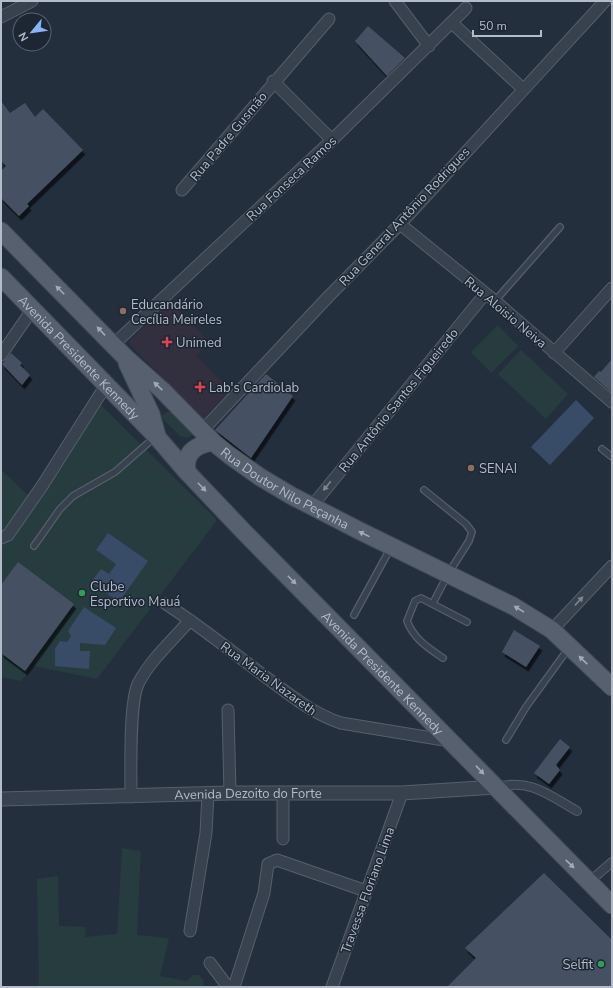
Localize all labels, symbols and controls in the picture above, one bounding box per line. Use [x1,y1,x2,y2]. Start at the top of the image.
north arrow [12,12,52,52]
scale bar [473,12,541,38]
text: 50 m [479,18,507,34]
text: N [15,29,32,44]
street label: Rua Padre Gusmão [186,88,272,185]
street label: Rua Fonseca Ramos [243,132,341,225]
street label: Rua General Antônio Rodrigues [335,143,474,290]
street label: Rua Aloisio Neiva [460,273,550,353]
one-way arrow [55,285,65,295]
street label: Avenida Presidente Kennedy [14,292,144,424]
place label: Educandário Cecília Meireles [131,296,222,329]
marker: Educandário Cecília Meireles [118,306,128,316]
street label: Rua Antônio Santos Figueiredo [335,325,463,476]
one-way arrow [96,326,105,336]
place label: Unimed [176,334,222,352]
marker: Unimed [161,336,173,348]
place label: Lab's Cardiolab [209,379,299,397]
one-way arrow [153,381,163,391]
marker: Lab's Cardiolab [194,381,206,393]
street label: Rua Doutor Nilo Peçanha [216,444,352,534]
place label: SENAI [479,460,517,478]
marker: SENAI [466,463,476,473]
one-way arrow [323,481,332,492]
one-way arrow [197,482,206,492]
one-way arrow [359,530,370,537]
one-way arrow [287,575,297,585]
place label: Clube Esportivo Mauá [90,578,180,611]
marker: Clube Esportivo Mauá [77,588,87,598]
one-way arrow [574,596,583,606]
one-way arrow [513,606,525,613]
street label: Avenida Presidente Kennedy [317,608,448,740]
street label: Rua Maria Nazareth [217,638,320,720]
one-way arrow [578,655,588,665]
one-way arrow [475,765,484,775]
street label: Avenida Dezoito do Forte [174,785,322,804]
street label: Travessa Floriano Lima [337,825,399,956]
one-way arrow [565,859,575,868]
place label: Selfit [563,956,593,974]
marker: Selfit [596,959,606,969]

